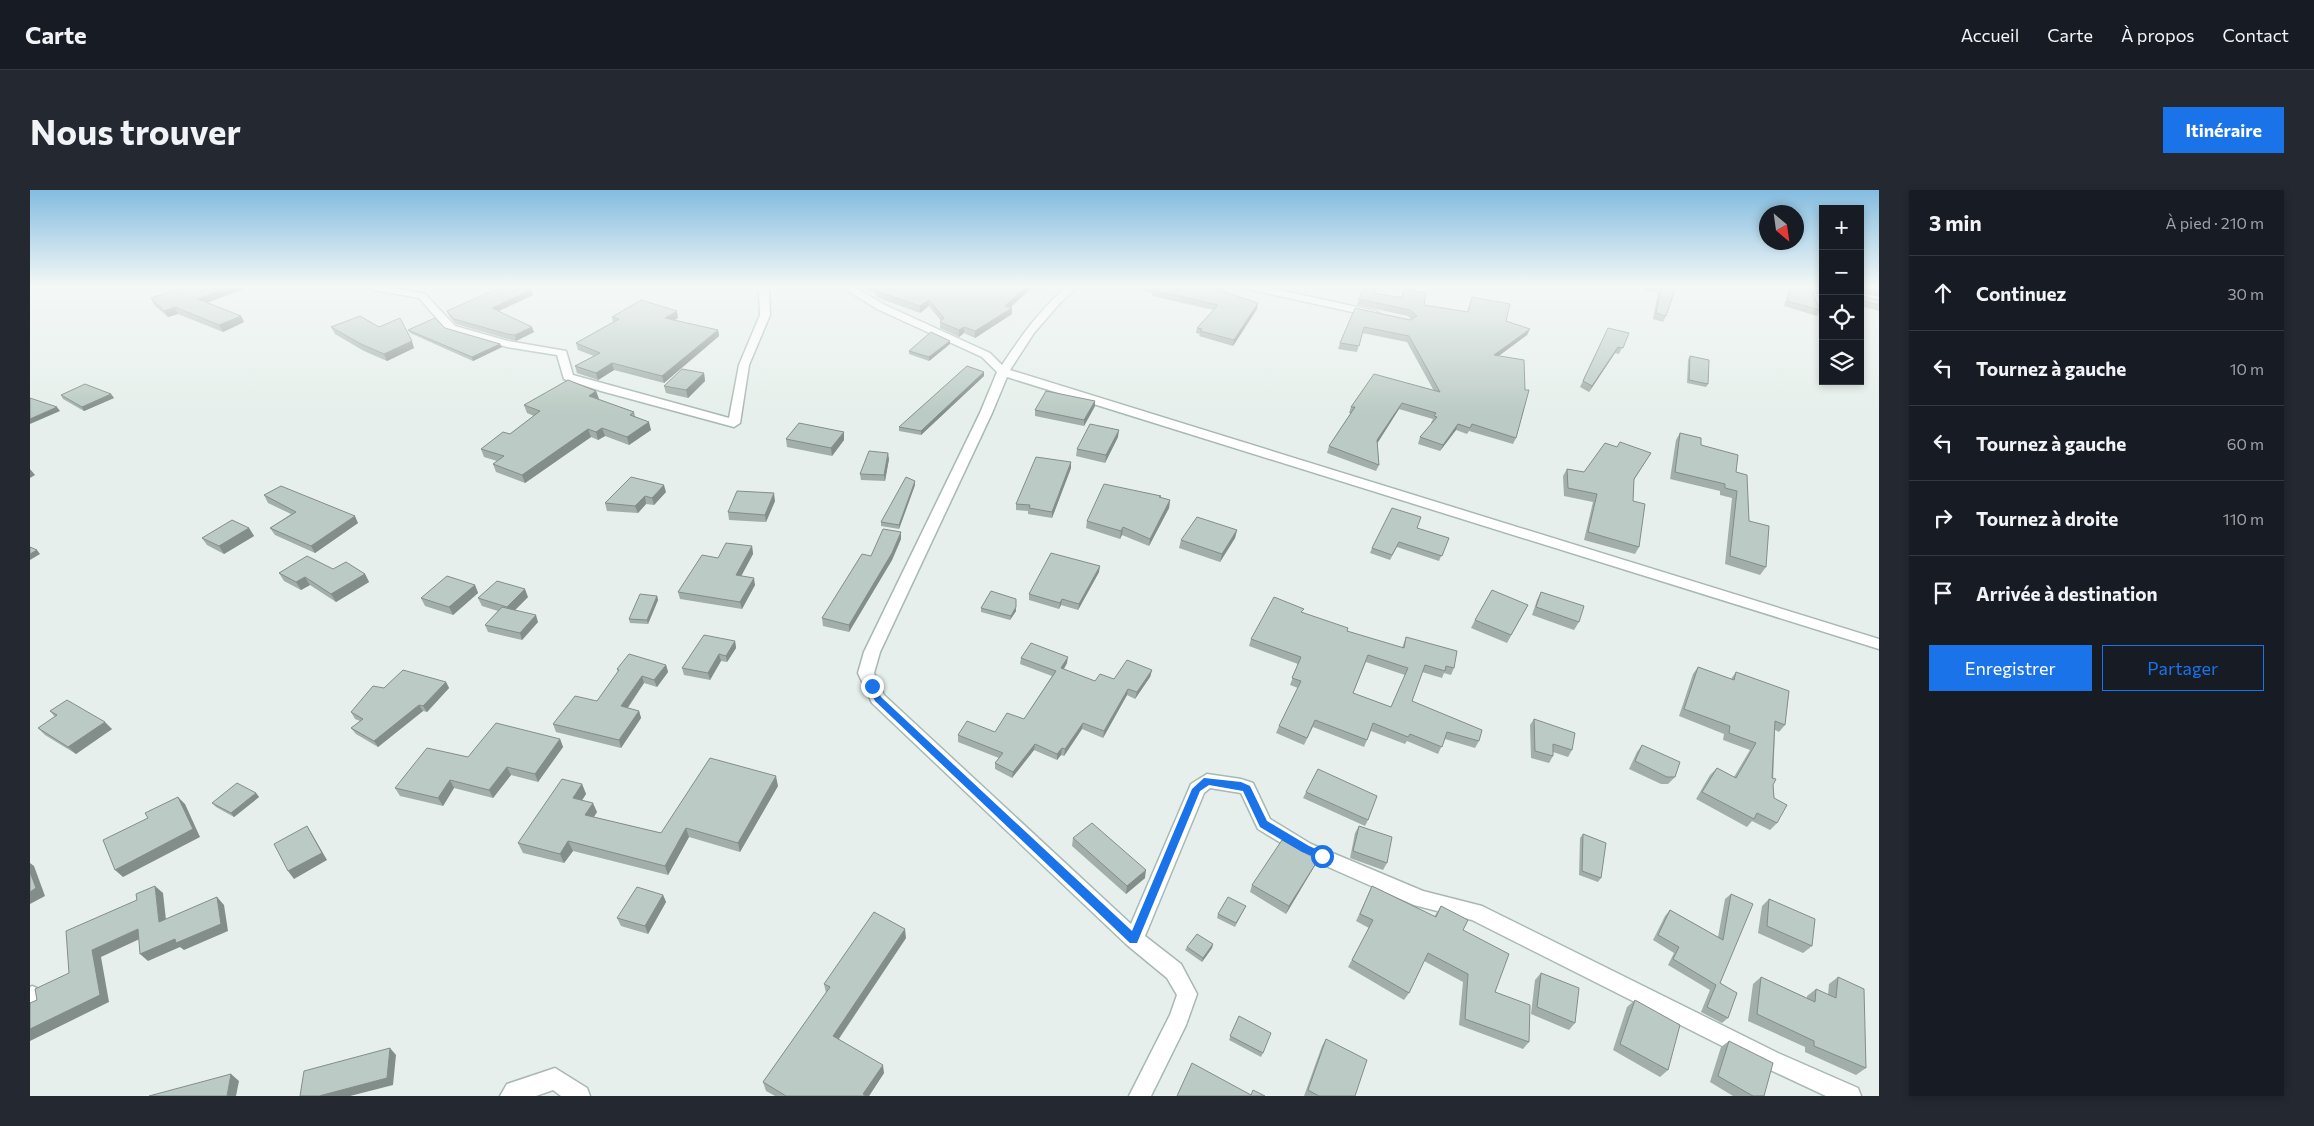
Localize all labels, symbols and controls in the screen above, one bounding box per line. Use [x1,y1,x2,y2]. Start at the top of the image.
text: Carte [25,20,87,49]
text: Accueil [1961,24,2019,46]
text: Carte [2047,24,2093,46]
text: À propos [2121,24,2195,46]
text: Contact [2223,24,2289,46]
button: Itinéraire [2163,107,2284,153]
text: Nous trouver [30,109,241,152]
north arrow [1759,205,1804,250]
map controls [1819,205,1864,385]
button: + [1819,205,1864,250]
text: 3 min [1929,210,1982,235]
text: À pied · 210 m [2166,213,2264,232]
button: − [1819,250,1864,295]
icon: ahead [1929,279,1957,307]
text: Continuez [1976,282,2066,305]
text: 30 m [2227,284,2264,303]
button: locate [1819,295,1864,340]
button: layers [1819,340,1864,385]
icon: left [1929,354,1957,382]
text: Tournez à gauche [1976,357,2126,380]
text: 10 m [2230,359,2264,378]
icon: left [1929,429,1957,457]
text: Tournez à gauche [1976,432,2126,455]
text: 60 m [2227,434,2264,453]
icon: right [1929,504,1957,532]
text: Tournez à droite [1976,507,2118,530]
text: 110 m [2223,509,2264,528]
icon: arrive [1929,579,1957,607]
text: Arrivée à destination [1976,582,2158,605]
button: Enregistrer [1929,645,2092,691]
button: Partager [2102,645,2264,691]
route end [861,675,884,698]
route start [1311,845,1334,868]

